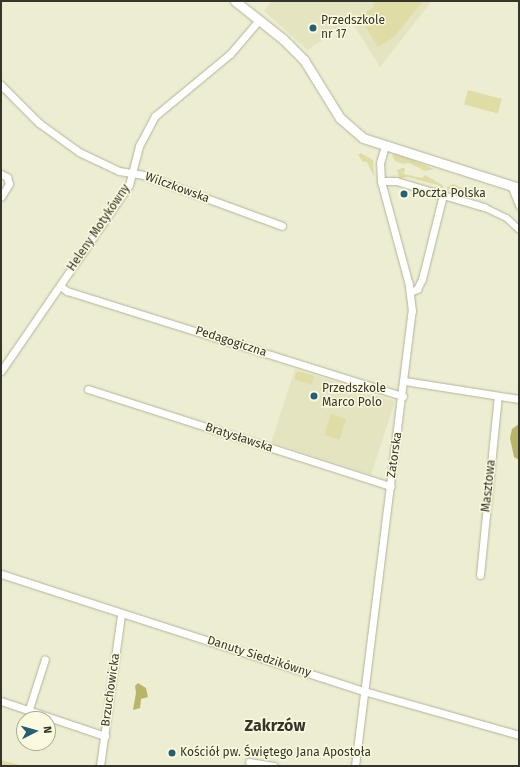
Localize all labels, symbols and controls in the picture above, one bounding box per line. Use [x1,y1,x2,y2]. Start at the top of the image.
place label: Przedszkole nr 17 [321,14,385,42]
marker: Przedszkole nr 17 [308,23,318,33]
street label: Wilczkowska [143,170,211,206]
street label: Heleny Motykówny [65,182,133,274]
place label: Poczta Polska [412,187,486,201]
marker: Poczta Polska [399,189,409,199]
street label: Pedagogiczna [194,324,268,360]
place label: Przedszkole Marco Polo [322,382,386,410]
marker: Przedszkole Marco Polo [309,391,319,401]
street label: Bratysławska [203,420,275,456]
street label: Zatorska [385,431,405,479]
street label: Masztowa [479,459,499,513]
street label: Danuty Siedzikówny [205,633,313,681]
street label: Brzuchowicka [99,652,123,728]
north arrow [16,711,56,751]
district label: Zakrzów [245,716,305,736]
text: N [41,725,54,734]
place label: Kościół pw. Świętego Jana Apostoła [180,746,371,760]
marker: Kościół pw. Świętego Jana Apostoła [167,748,177,758]

